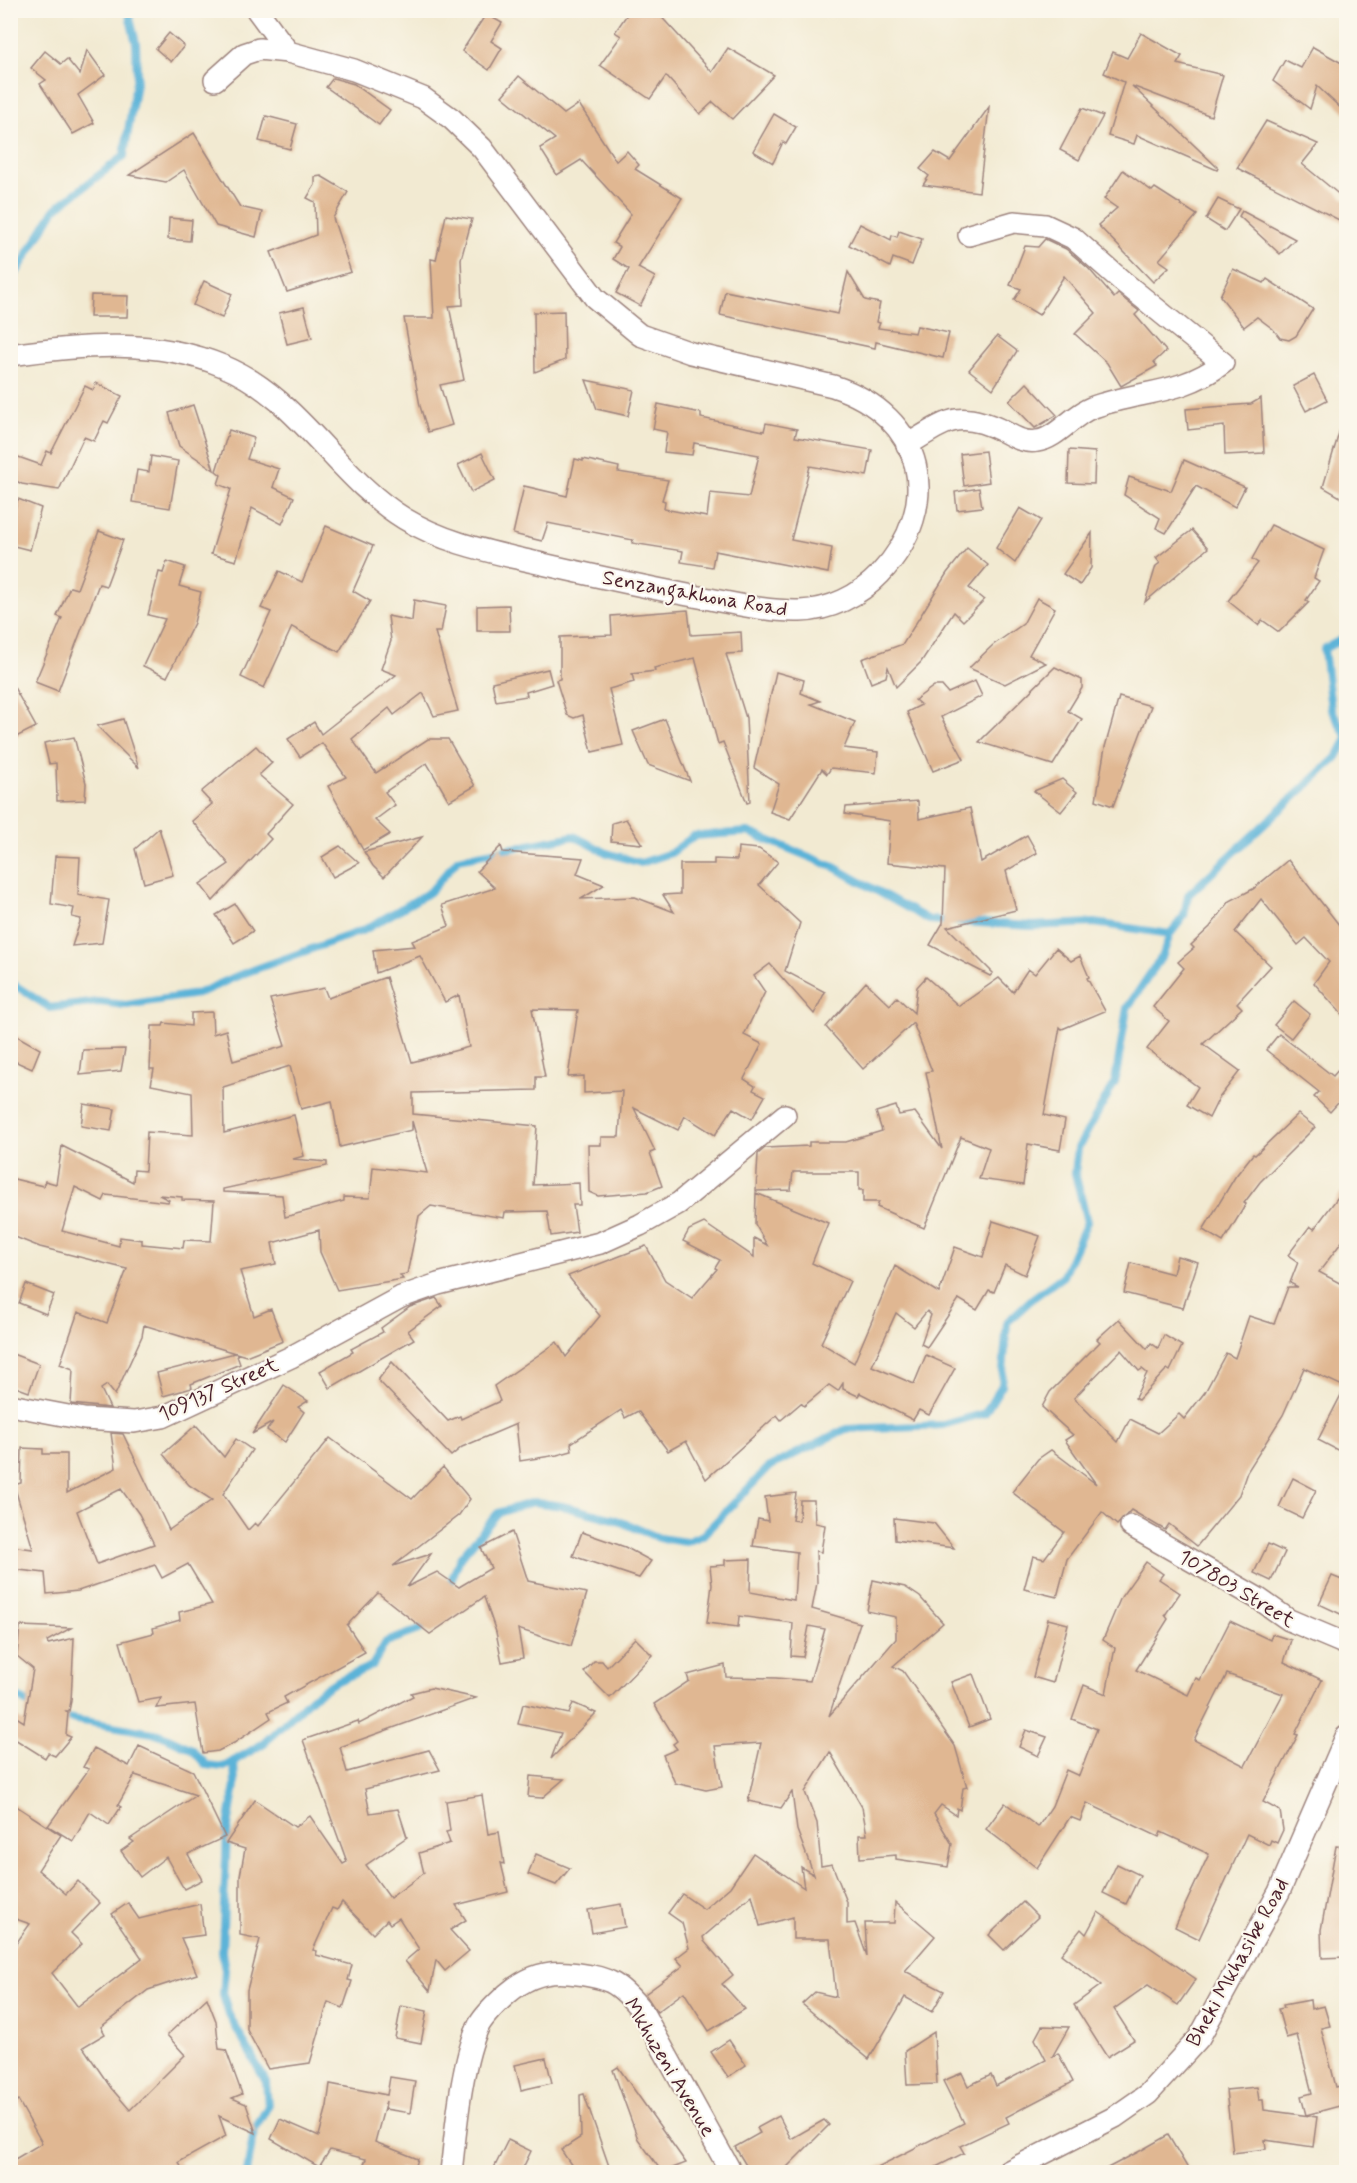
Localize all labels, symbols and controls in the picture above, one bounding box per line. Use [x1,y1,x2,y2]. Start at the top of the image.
street label: Senzangakhona Road [600,564,790,626]
street label: 109137 Street [154,1351,283,1429]
street label: 107803 Street [1173,1543,1301,1635]
street label: Bheki Mkhasibe Road [1180,1873,1296,2052]
street label: Mkhuzeni Avenue [617,1993,722,2142]

